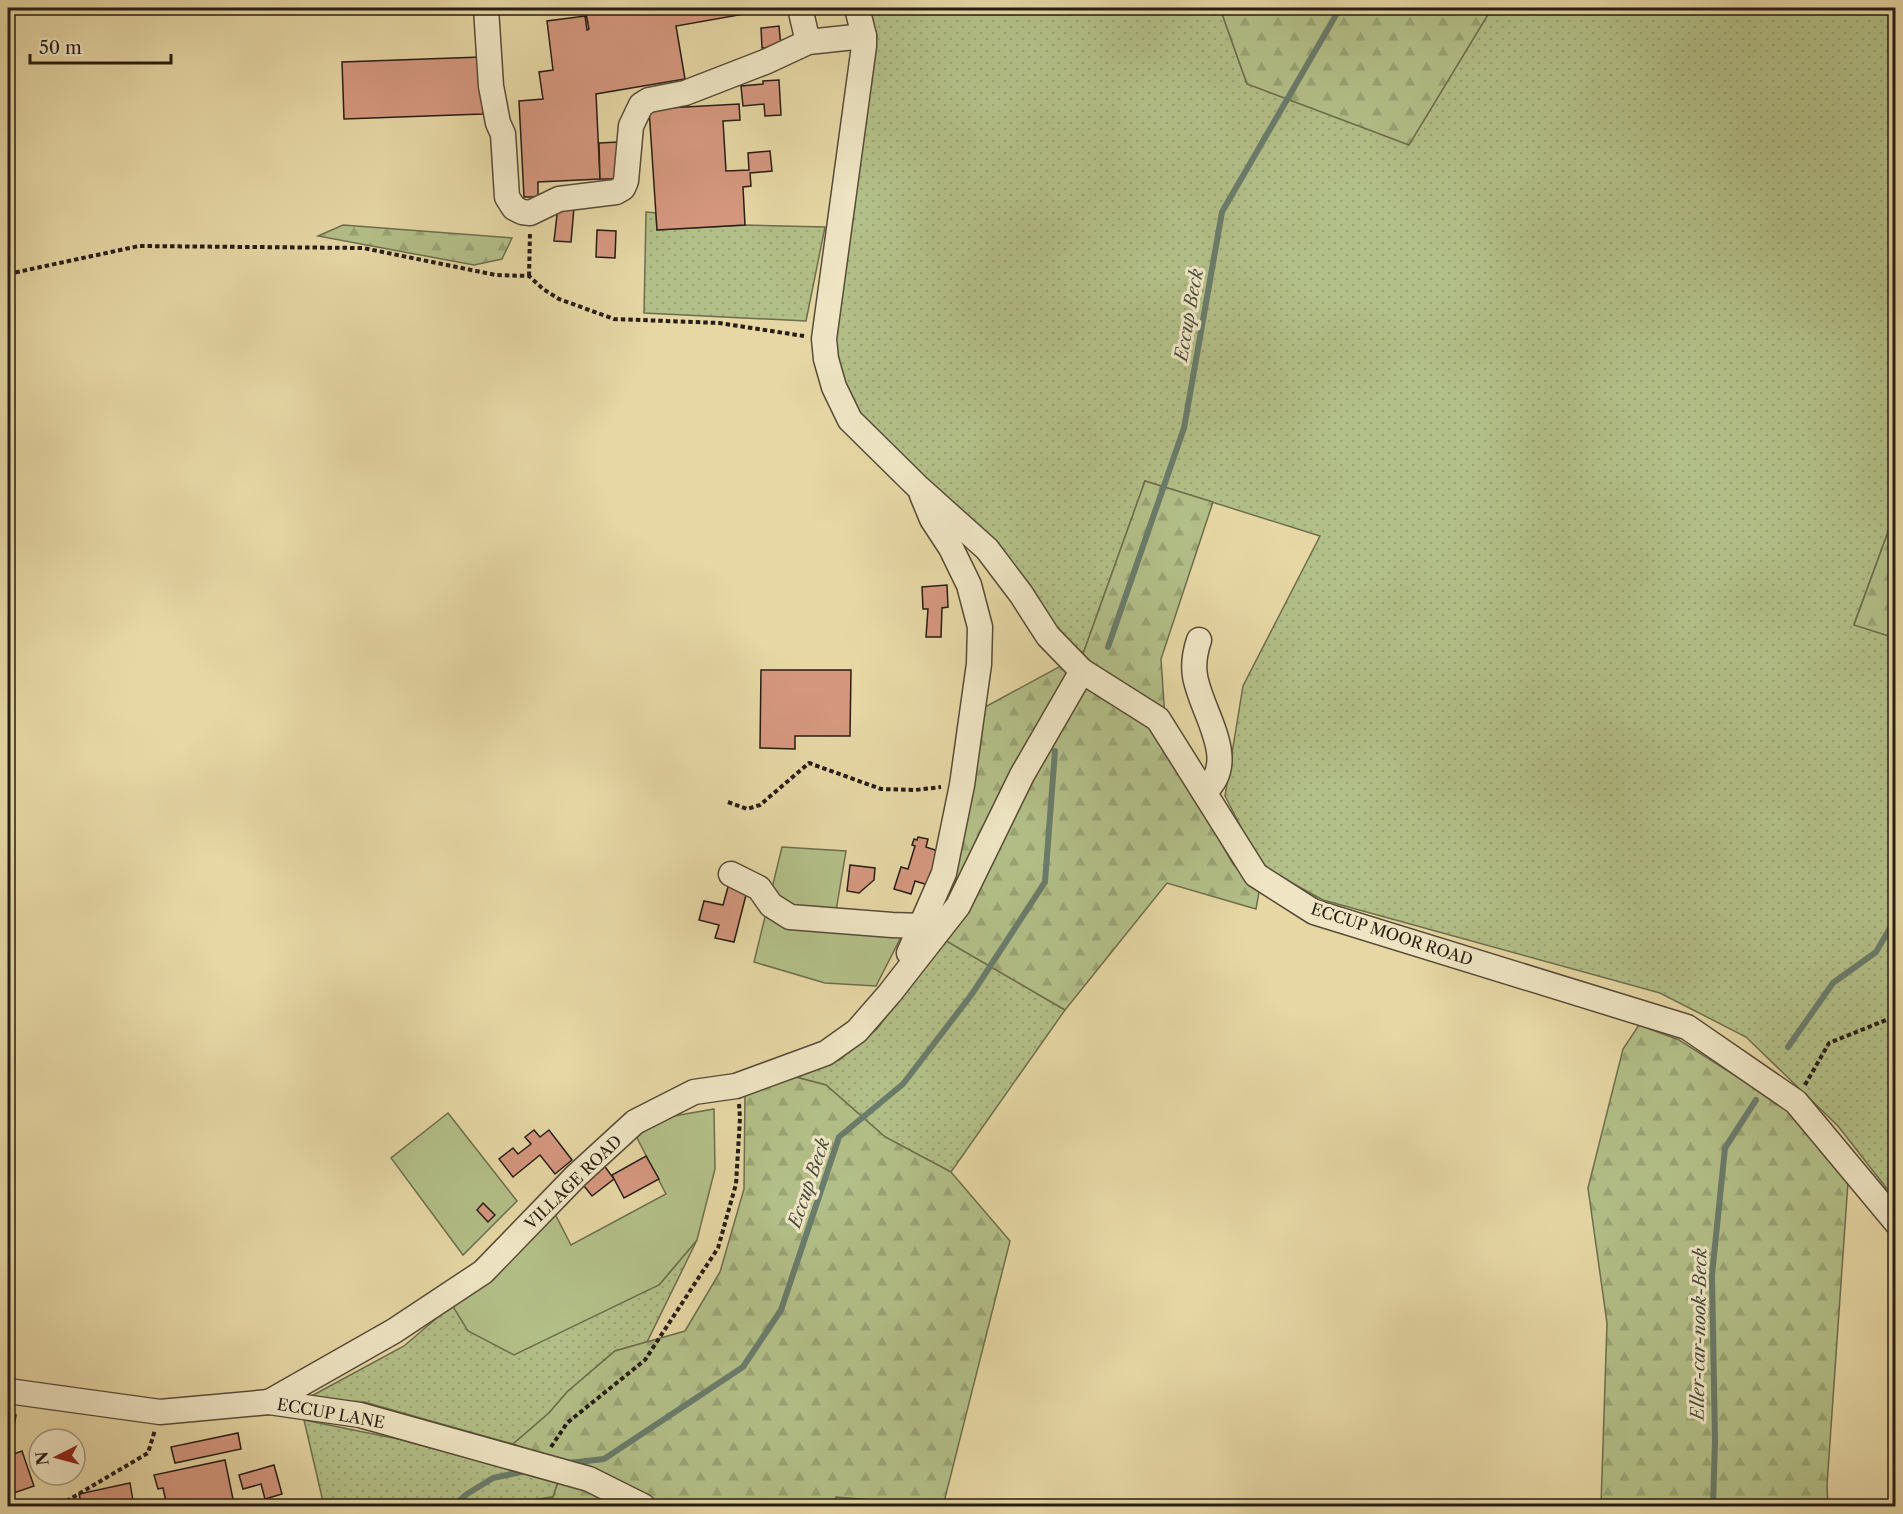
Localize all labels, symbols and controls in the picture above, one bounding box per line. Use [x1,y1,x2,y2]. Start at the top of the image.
scale bar [30,27,171,65]
text: 50 m [39,37,82,59]
water label: Eccup Beck [1170,267,1208,365]
street label: ECCUP MOOR ROAD [1308,898,1476,970]
street label: VILLAGE ROAD [520,1131,626,1234]
water label: Eccup Beck [783,1135,835,1233]
water label: Eller-car-nook-Beck [1686,1247,1712,1422]
street label: ECCUP LANE [276,1394,386,1432]
north arrow [27,1427,87,1487]
text: N [31,1451,53,1467]

